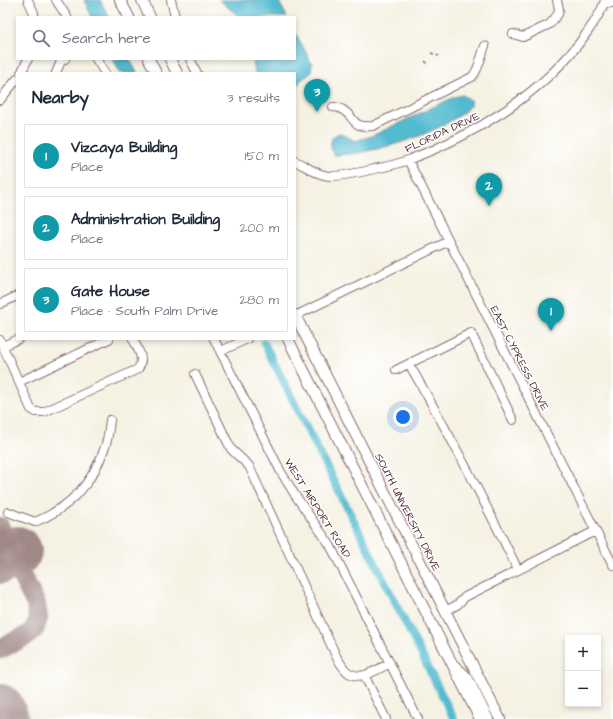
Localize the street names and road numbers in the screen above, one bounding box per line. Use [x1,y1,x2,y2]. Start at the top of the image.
street label: FLORIDA DRIVE [402,108,482,156]
street label: EAST CYPRESS DRIVE [487,303,553,414]
street label: SOUTH UNIVERSITY DRIVE [371,451,444,574]
street label: WEST AIRPORT ROAD [281,456,354,561]

